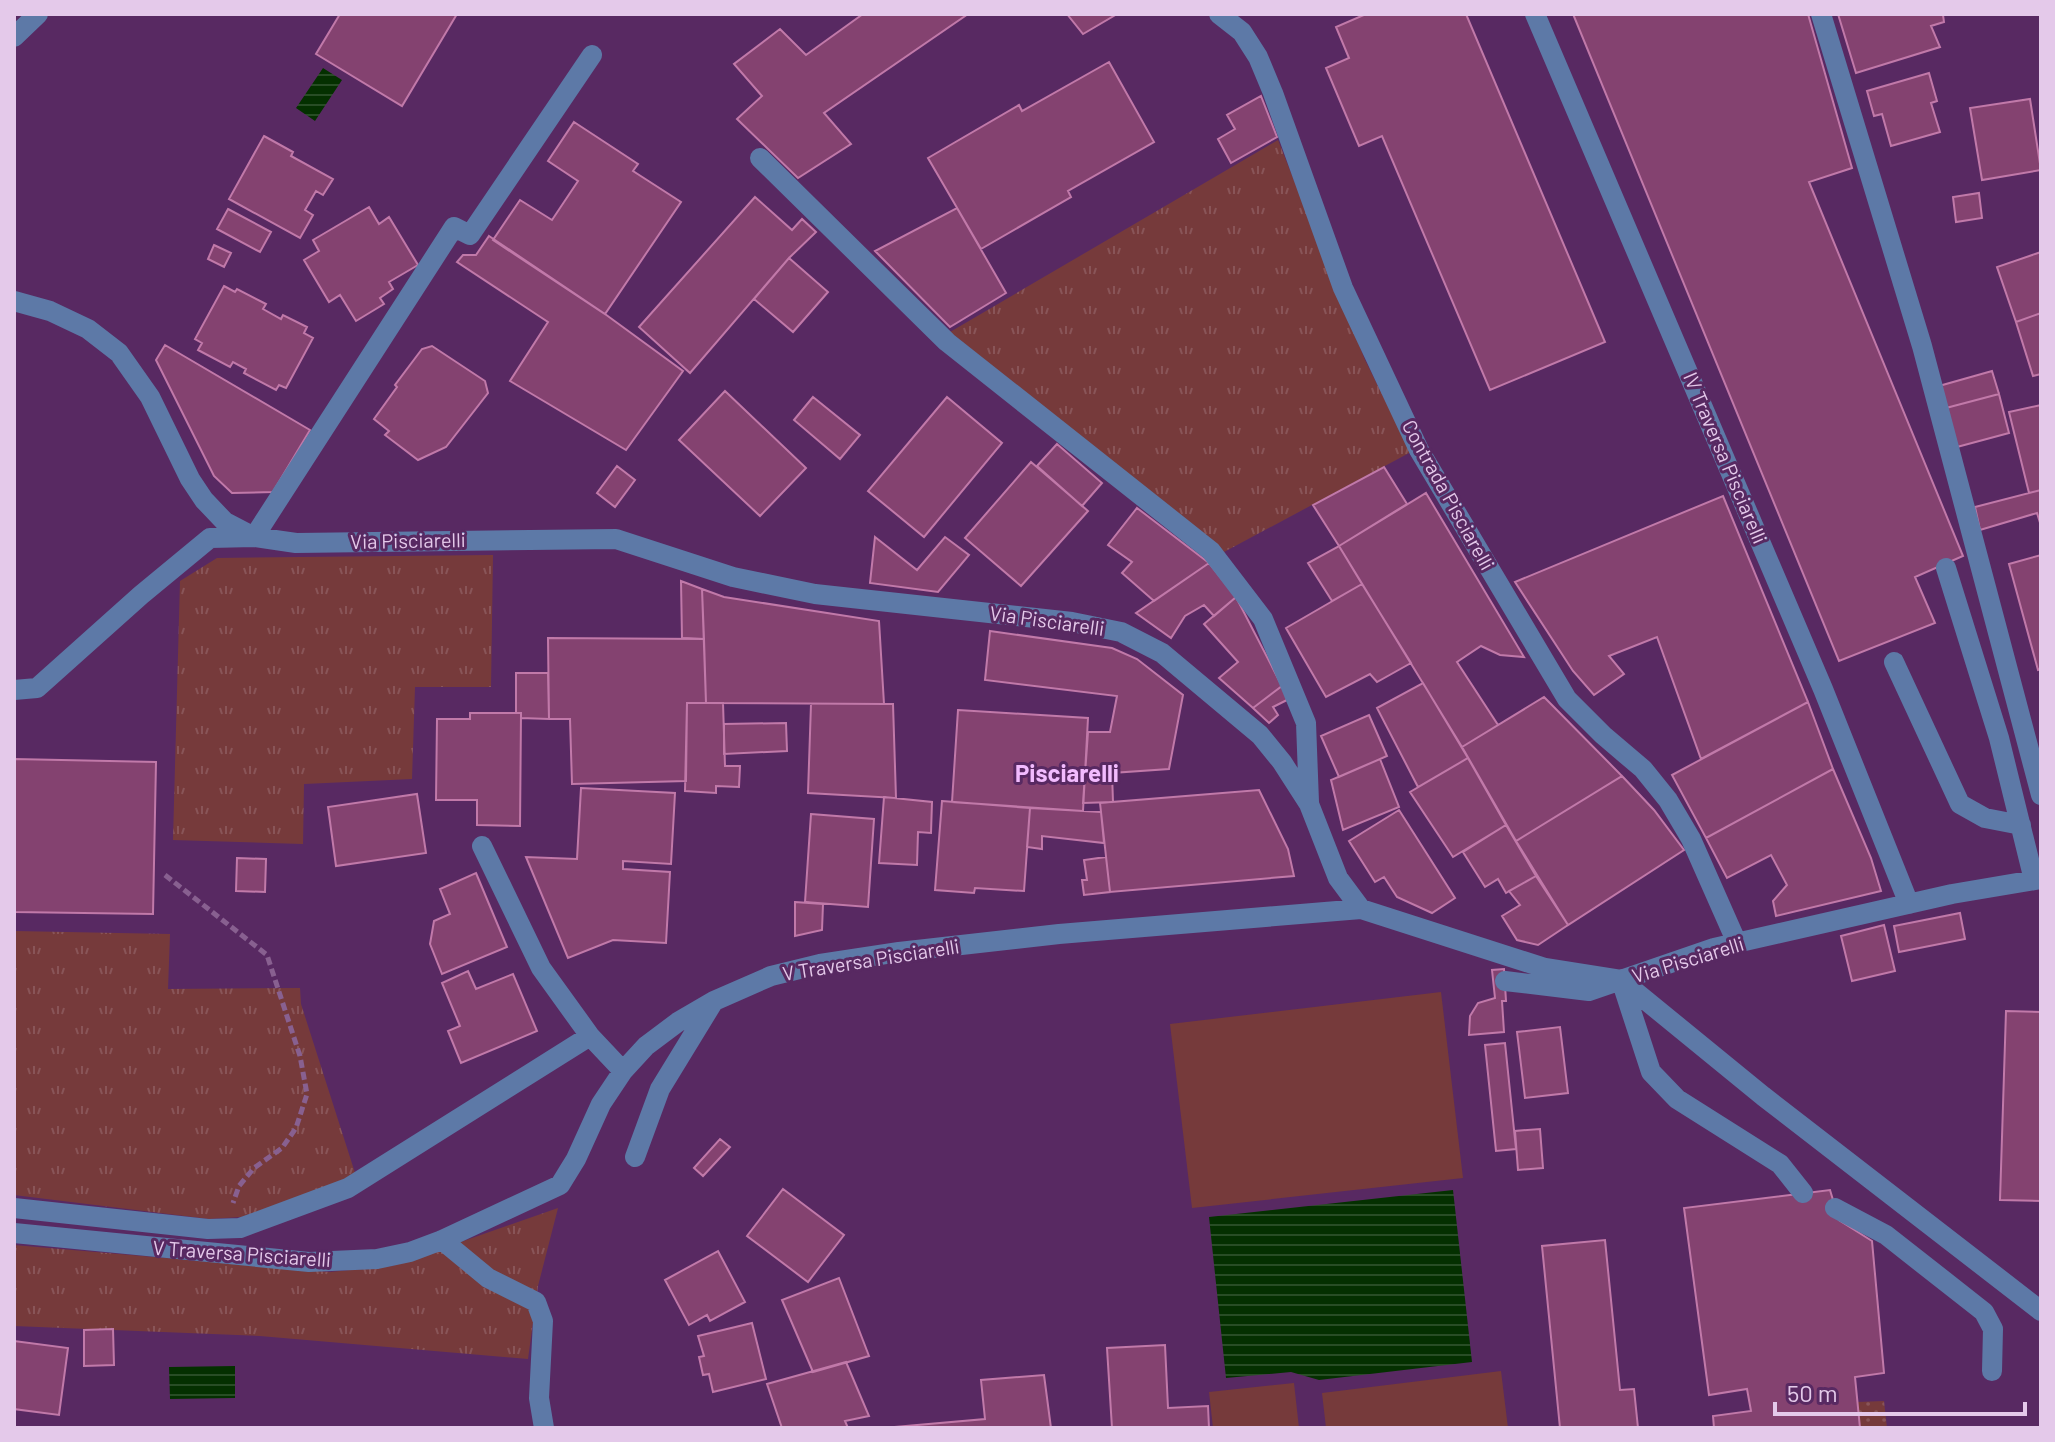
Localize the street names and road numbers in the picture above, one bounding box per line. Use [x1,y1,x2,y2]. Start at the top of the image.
street label: IV Traversa Pisciarelli [1679,368,1773,547]
street label: Contrada Pisciarelli [1398,415,1500,574]
street label: Via Pisciarelli [350,527,466,553]
street label: Via Pisciarelli [988,600,1106,640]
street label: Via Pisciarelli [1629,931,1746,987]
street label: V Traversa Pisciarelli [781,933,961,985]
street label: V Traversa Pisciarelli [152,1235,332,1271]

